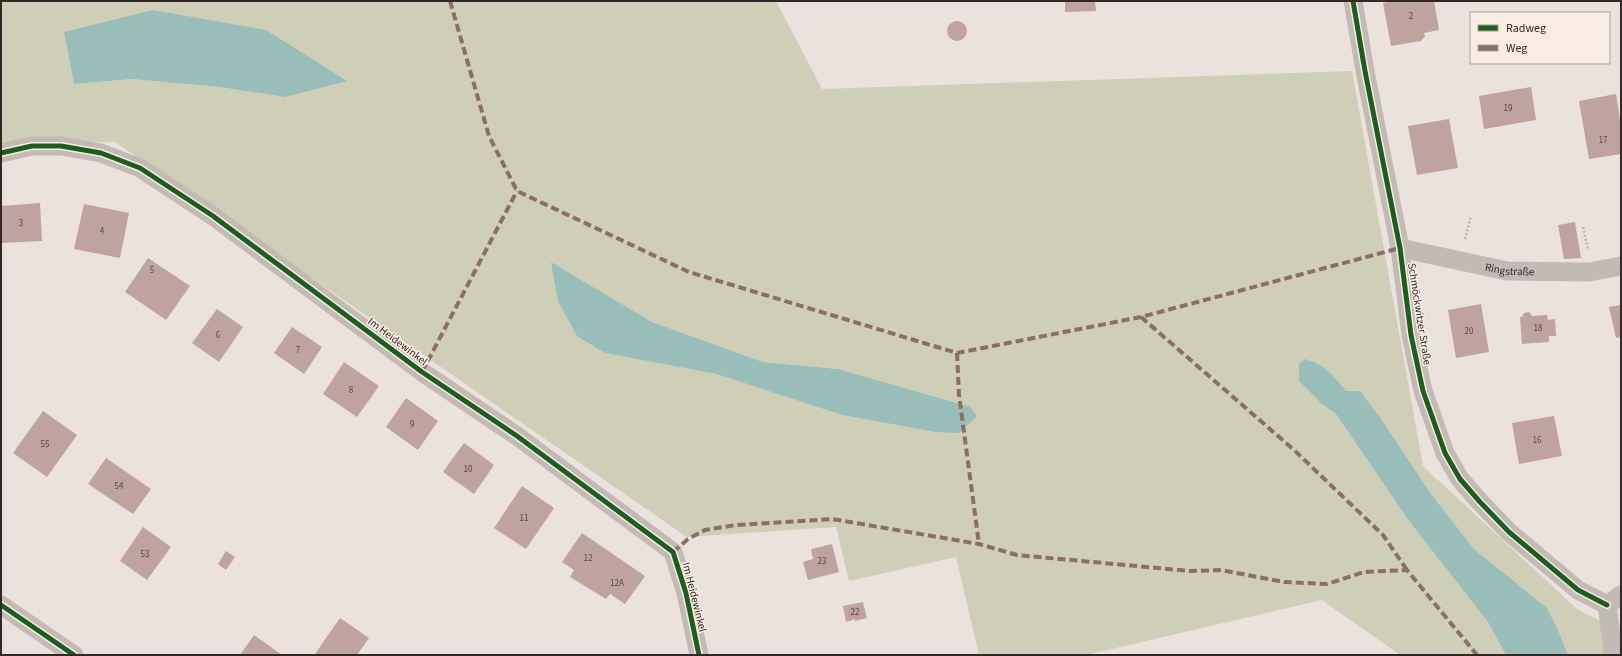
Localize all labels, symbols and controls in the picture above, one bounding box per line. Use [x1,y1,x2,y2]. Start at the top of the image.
house number: 2 [1409,10,1414,23]
legend [1470,12,1610,64]
text: Radweg [1506,20,1546,37]
text: Weg [1506,40,1527,57]
house number: 19 [1504,102,1513,115]
house number: 17 [1599,134,1608,147]
house number: 3 [19,217,24,230]
house number: 4 [100,225,105,238]
street label: Ringstraße [1484,259,1535,279]
street label: Schmöckwitzer Straße [1404,262,1435,367]
house number: 5 [150,264,155,277]
street label: Im Heidewinkel [365,314,431,369]
house number: 18 [1534,322,1543,335]
house number: 20 [1465,325,1474,338]
house number: 6 [216,329,221,342]
house number: 7 [296,344,301,357]
house number: 8 [349,384,354,397]
house number: 9 [410,418,415,431]
house number: 16 [1533,434,1542,447]
house number: 55 [41,438,50,451]
house number: 10 [464,463,473,476]
house number: 54 [115,480,124,493]
house number: 11 [520,512,528,525]
house number: 53 [141,548,150,561]
house number: 12 [584,552,593,565]
house number: 23 [818,555,827,568]
street label: Im Heidewinkel [679,561,710,634]
house number: 12A [610,577,624,590]
house number: 22 [851,606,860,619]

